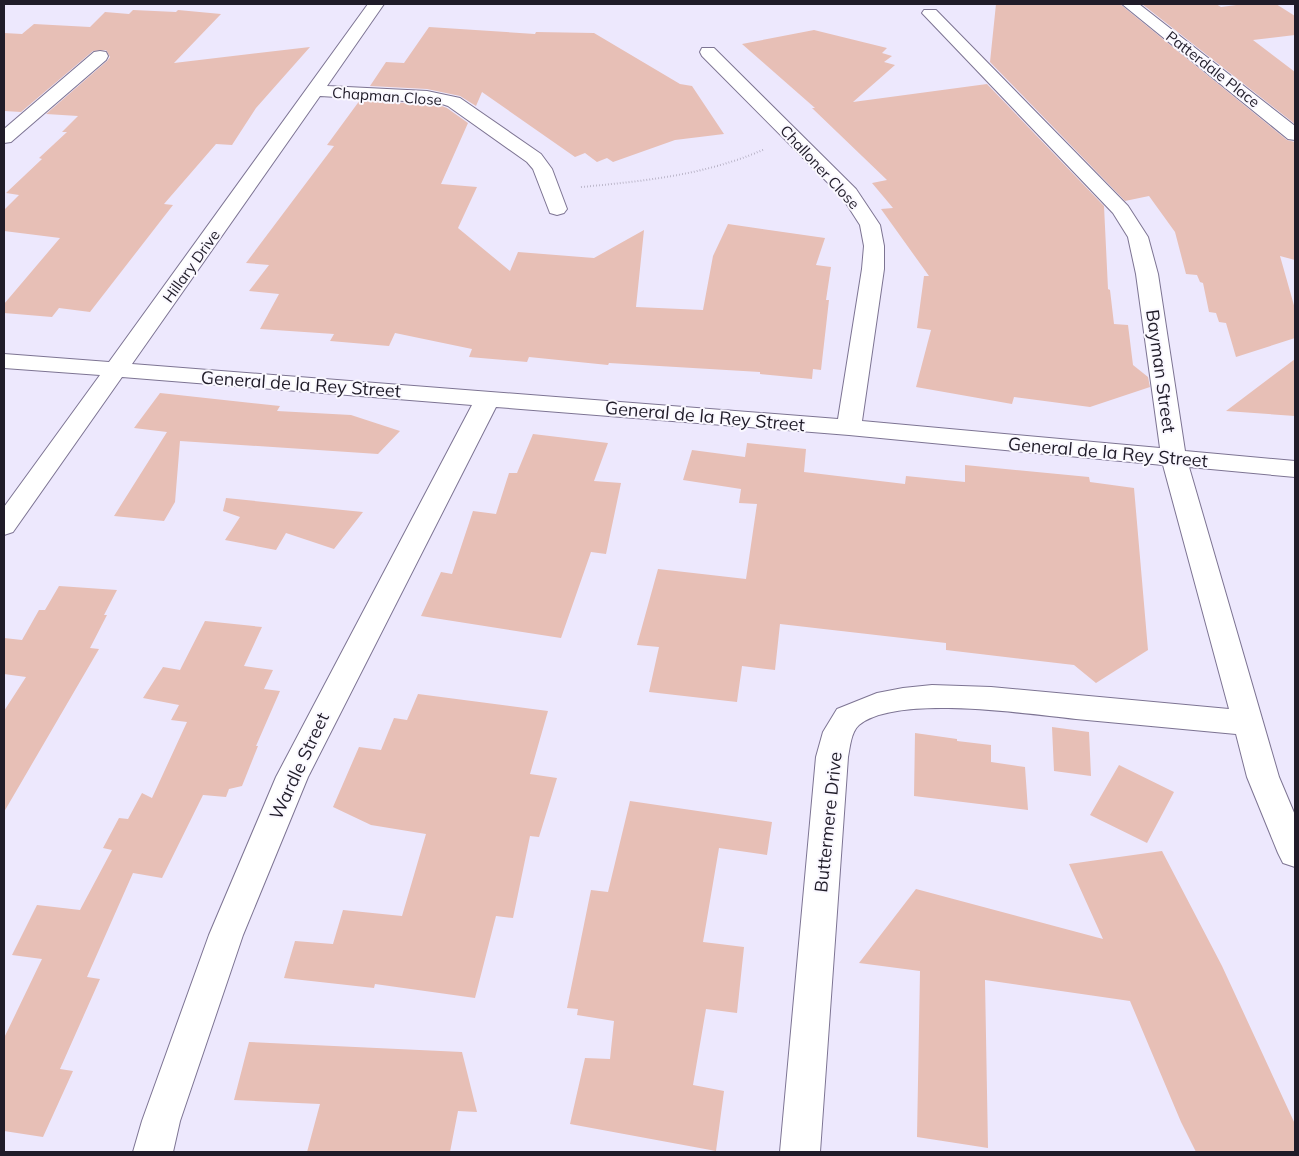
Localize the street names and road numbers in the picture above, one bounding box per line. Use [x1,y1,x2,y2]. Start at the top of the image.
street label: Patterdale Place [1162,27,1264,111]
street label: Chapman Close [332,83,442,109]
street label: Challoner Close [776,121,864,213]
street label: Hillary Drive [158,226,224,306]
street label: Bayman Street [1141,308,1181,434]
street label: General de la Rey Street [200,366,402,402]
street label: General de la Rey Street [604,396,806,436]
street label: General de la Rey Street [1007,432,1209,472]
street label: Wardle Street [264,709,334,823]
street label: Buttermere Drive [809,751,847,893]

